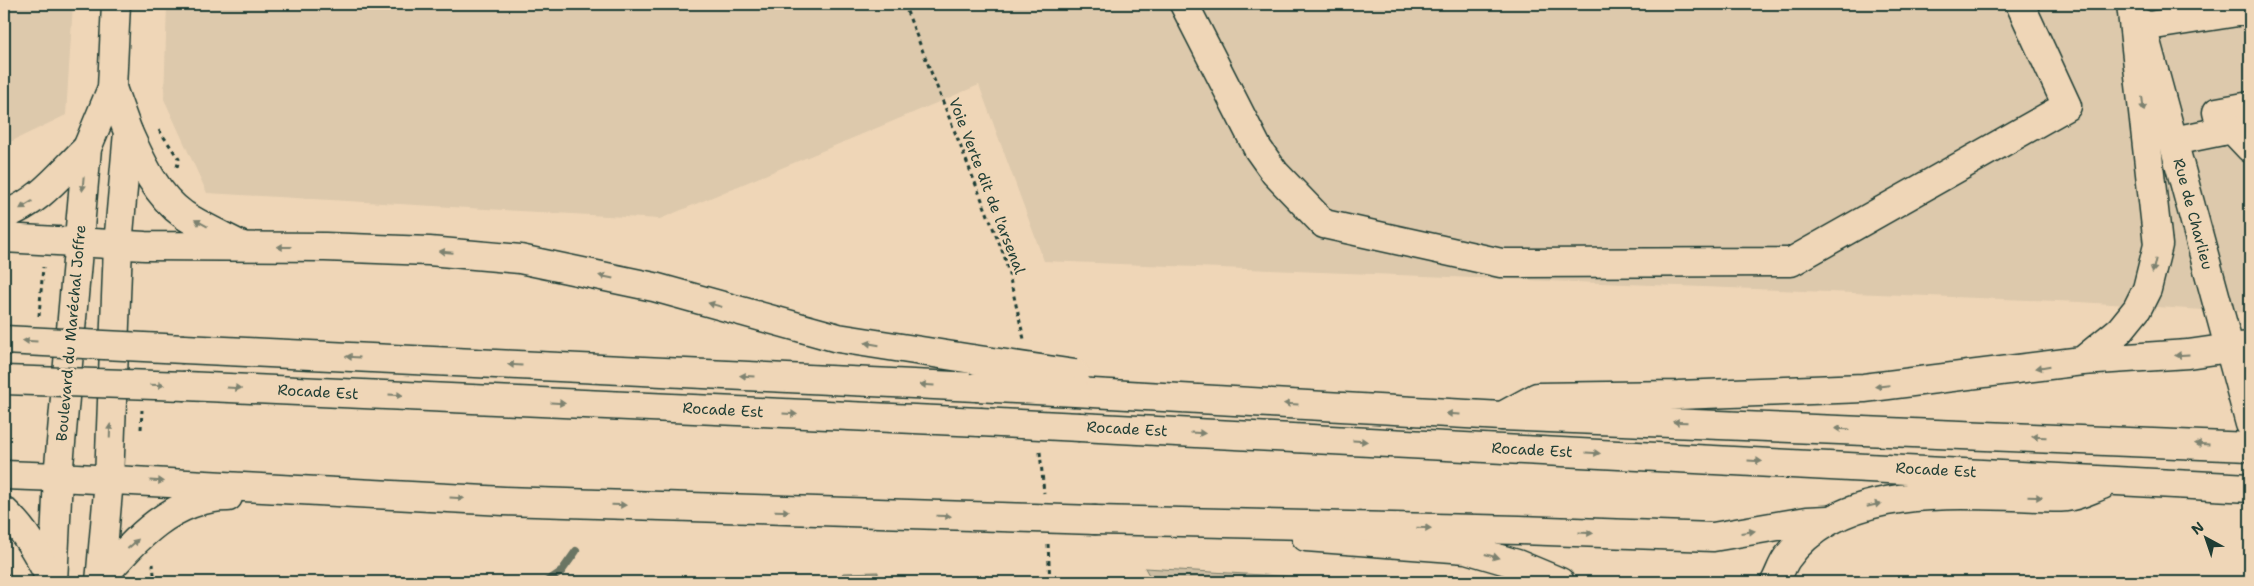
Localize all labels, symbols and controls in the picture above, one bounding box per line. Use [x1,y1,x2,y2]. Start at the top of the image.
street label: Voie Verte dit de l'arsenal [944,95,1030,278]
one-way arrow [2139,97,2147,113]
street label: Rue de Charlieu [2169,156,2217,272]
one-way arrow [79,176,87,192]
one-way arrow [19,201,32,210]
one-way arrow [194,219,207,228]
street label: Boulevard du Maréchal Joffre [52,224,90,442]
one-way arrow [275,243,291,251]
one-way arrow [438,248,454,256]
one-way arrow [2150,258,2158,273]
one-way arrow [598,273,614,281]
one-way arrow [707,300,722,308]
one-way arrow [22,337,38,345]
one-way arrow [864,339,880,347]
one-way arrow [2173,351,2189,359]
one-way arrow [345,353,361,361]
one-way arrow [507,361,523,369]
one-way arrow [2035,363,2051,371]
one-way arrow [739,372,755,380]
street label: Rocade Est [277,380,359,404]
one-way arrow [150,381,166,389]
one-way arrow [919,381,935,389]
one-way arrow [1873,382,1889,390]
one-way arrow [226,384,242,392]
one-way arrow [388,392,404,400]
street label: Rocade Est [682,398,764,422]
one-way arrow [550,399,566,407]
one-way arrow [1282,400,1298,408]
one-way arrow [1445,409,1461,417]
one-way arrow [783,410,799,418]
street label: Rocade Est [1086,417,1168,441]
one-way arrow [1671,418,1687,426]
one-way arrow [107,423,115,439]
one-way arrow [1834,425,1850,433]
one-way arrow [1190,429,1206,437]
one-way arrow [2031,433,2047,441]
one-way arrow [1353,437,1369,445]
street label: Rocade Est [1491,438,1573,462]
one-way arrow [2193,440,2209,448]
one-way arrow [1585,449,1601,457]
one-way arrow [1747,457,1763,465]
street label: Rocade Est [1895,458,1977,482]
one-way arrow [149,478,165,486]
one-way arrow [2028,493,2044,501]
one-way arrow [449,495,465,503]
one-way arrow [1866,501,1881,509]
one-way arrow [612,502,628,510]
one-way arrow [774,507,790,515]
one-way arrow [937,512,953,520]
north arrow [2182,514,2232,564]
text: N [2188,518,2208,539]
one-way arrow [1416,524,1432,532]
one-way arrow [1740,527,1756,535]
one-way arrow [1578,529,1594,537]
one-way arrow [127,538,139,550]
one-way arrow [1484,552,1499,560]

